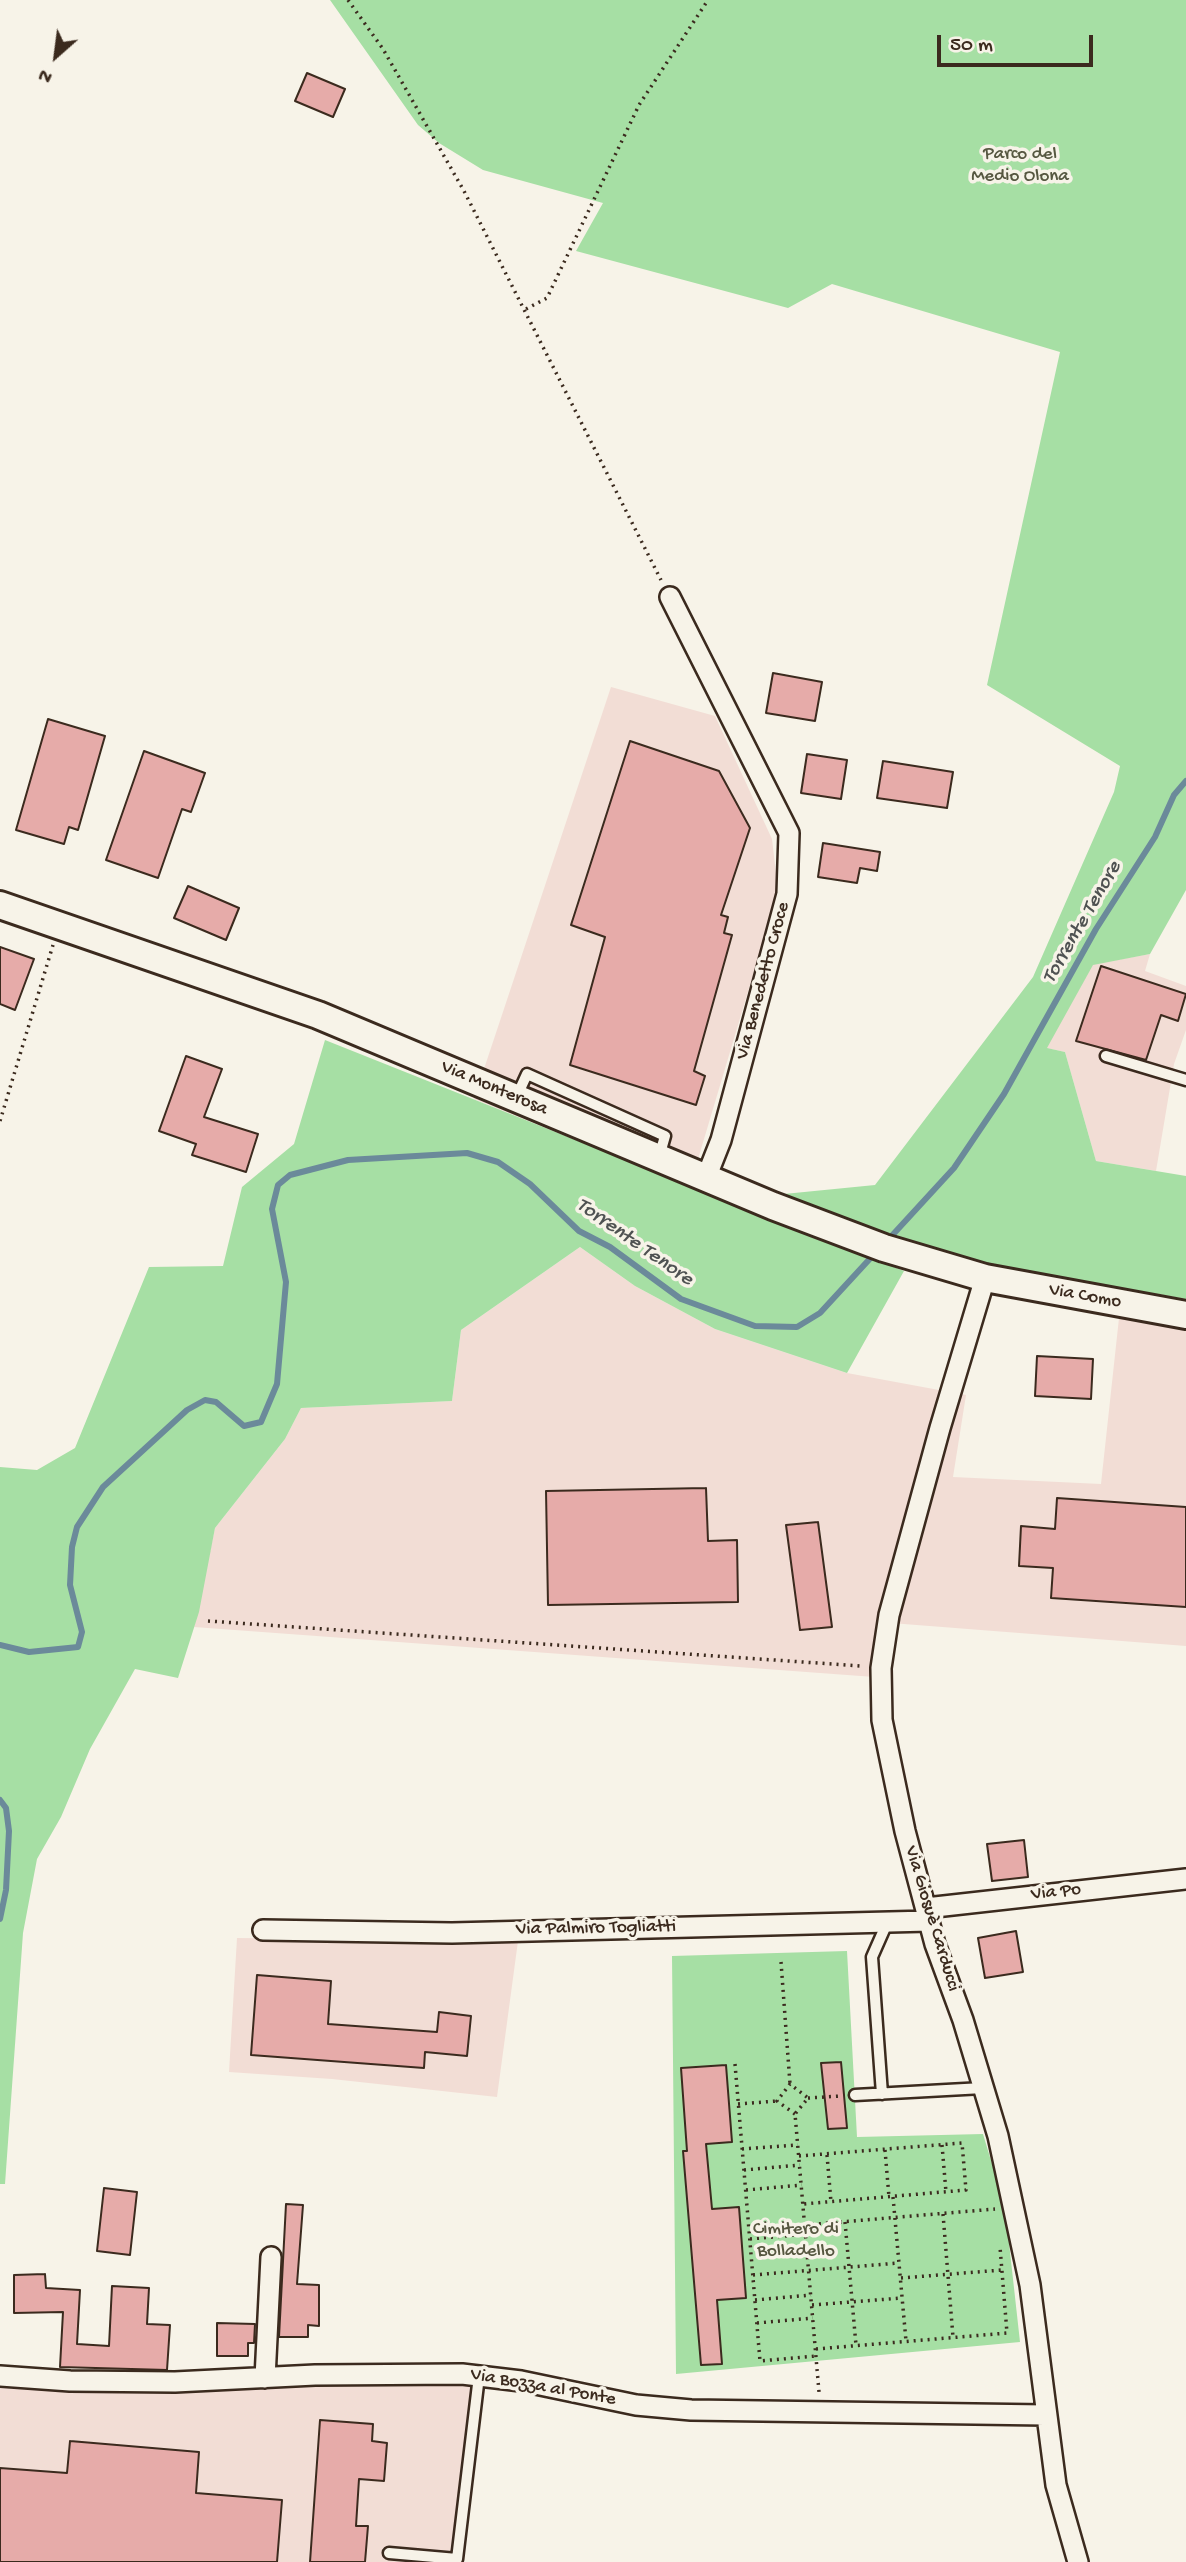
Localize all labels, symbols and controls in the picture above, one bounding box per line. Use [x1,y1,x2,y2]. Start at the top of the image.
north arrow [21,21,91,91]
scale bar [941,21,1097,65]
text: 50 m [950,34,993,59]
text: N [35,62,57,88]
park label: Parco del Medio Olona [971,144,1069,188]
water label: Torrente Tenore [1038,857,1128,989]
street label: Via Benedetto Croce [732,900,796,1062]
street label: Via Monterosa [437,1056,551,1122]
water label: Torrente Tenore [571,1193,697,1293]
street label: Via Como [1047,1279,1123,1315]
street label: Via Giosuè Carducci [898,1844,964,1994]
street label: Via Po [1030,1879,1082,1907]
street label: Via Palmiro Togliatti [516,1916,676,1942]
park label: Cimitero di Bolladello [753,2219,839,2263]
street label: Via Bozza al Ponte [469,2364,617,2412]

